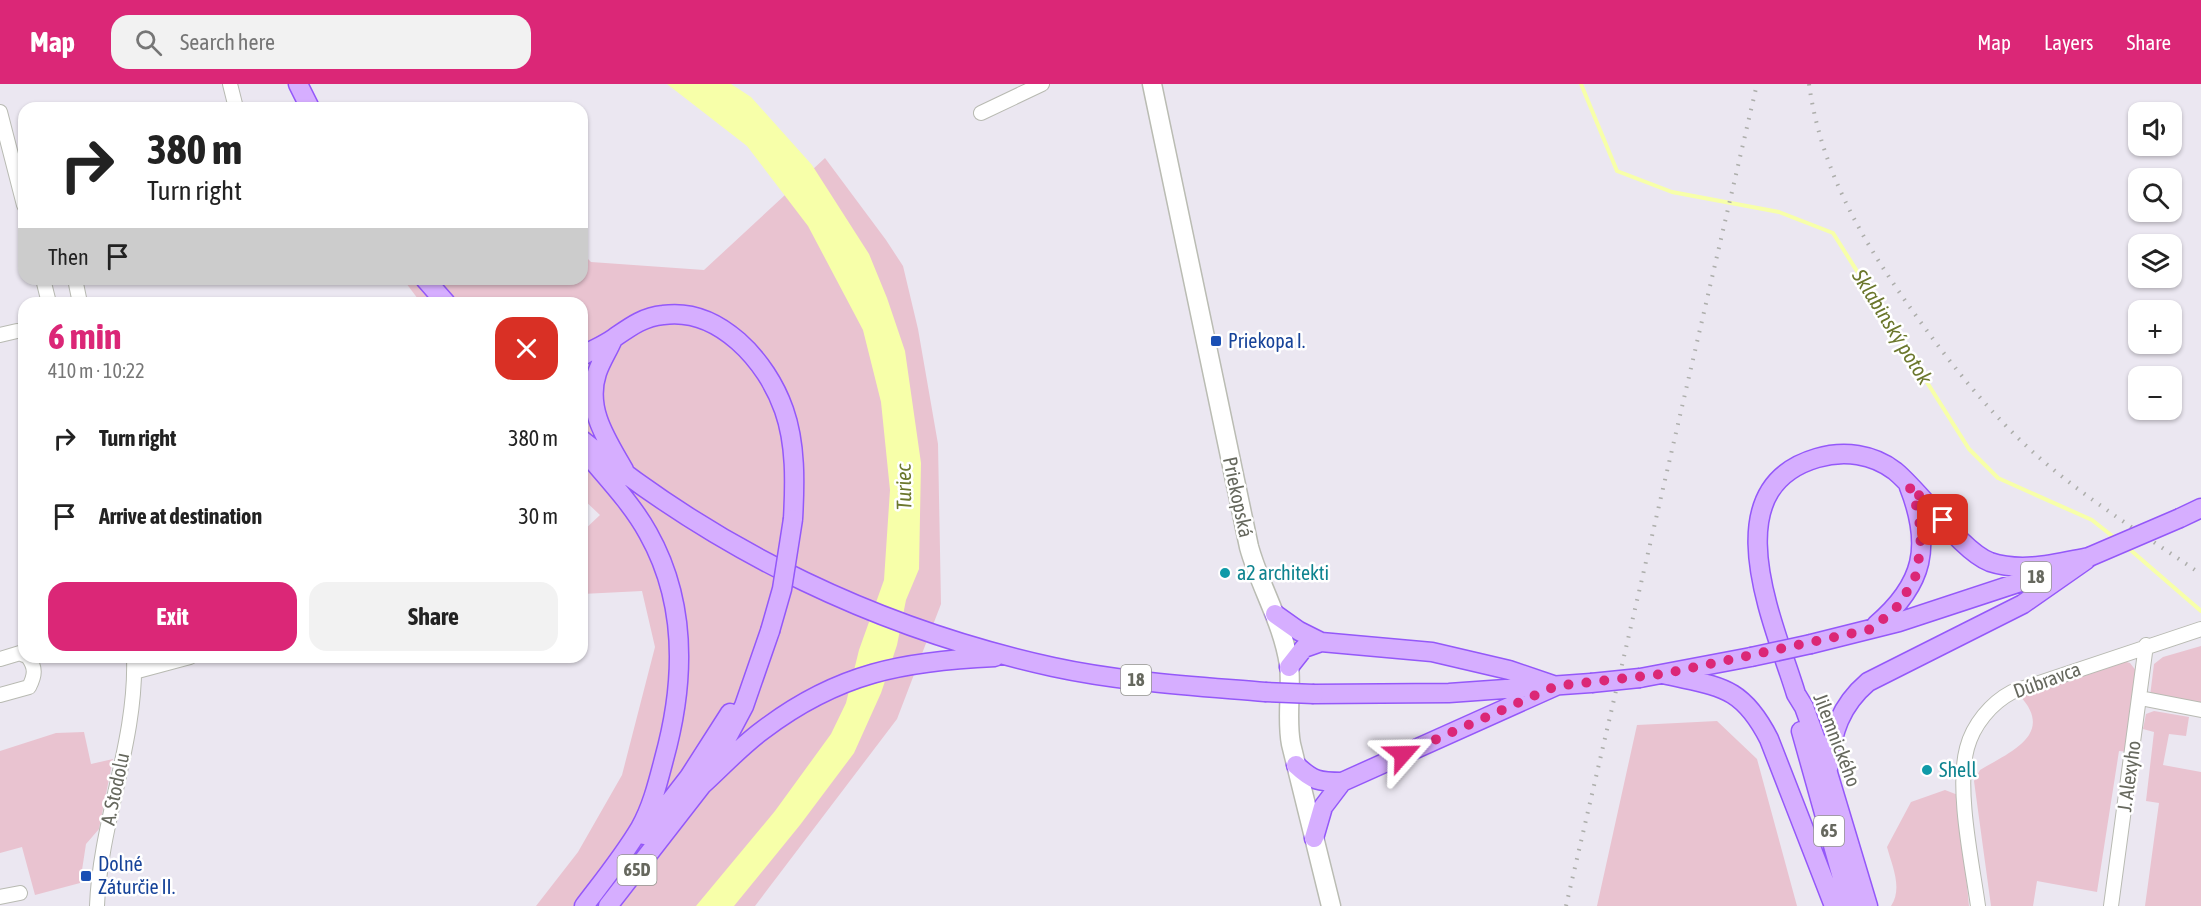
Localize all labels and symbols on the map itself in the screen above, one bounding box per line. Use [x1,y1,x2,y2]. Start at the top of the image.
water label: Sklabinský potok [1847,264,1938,389]
place label: Priekopa I. [1228,329,1305,352]
marker: Priekopa I. [1209,334,1223,348]
street label: Priekopská [1219,454,1258,539]
water label: Turiec [891,462,915,510]
pin [1917,494,1968,545]
place label: a2 architekti [1237,561,1329,584]
road number: 18 [2021,562,2051,592]
marker: a2 architekti [1218,566,1232,580]
street label: Dúbravca [2010,657,2084,702]
road number: 18 [1121,665,1151,695]
street label: Jilemnického [1809,690,1866,790]
position arrow [1371,722,1435,786]
street label: J. Alexyho [2112,739,2145,813]
street label: A. Stodolu [96,751,133,827]
place label: Shell [1939,758,1977,781]
marker: Shell [1920,763,1934,777]
road number: 65 [1814,816,1844,846]
place label: Dolné Záturčie II. [98,852,175,898]
road number: 65D [618,855,656,885]
marker: Dolné Záturčie II. [79,869,93,883]

